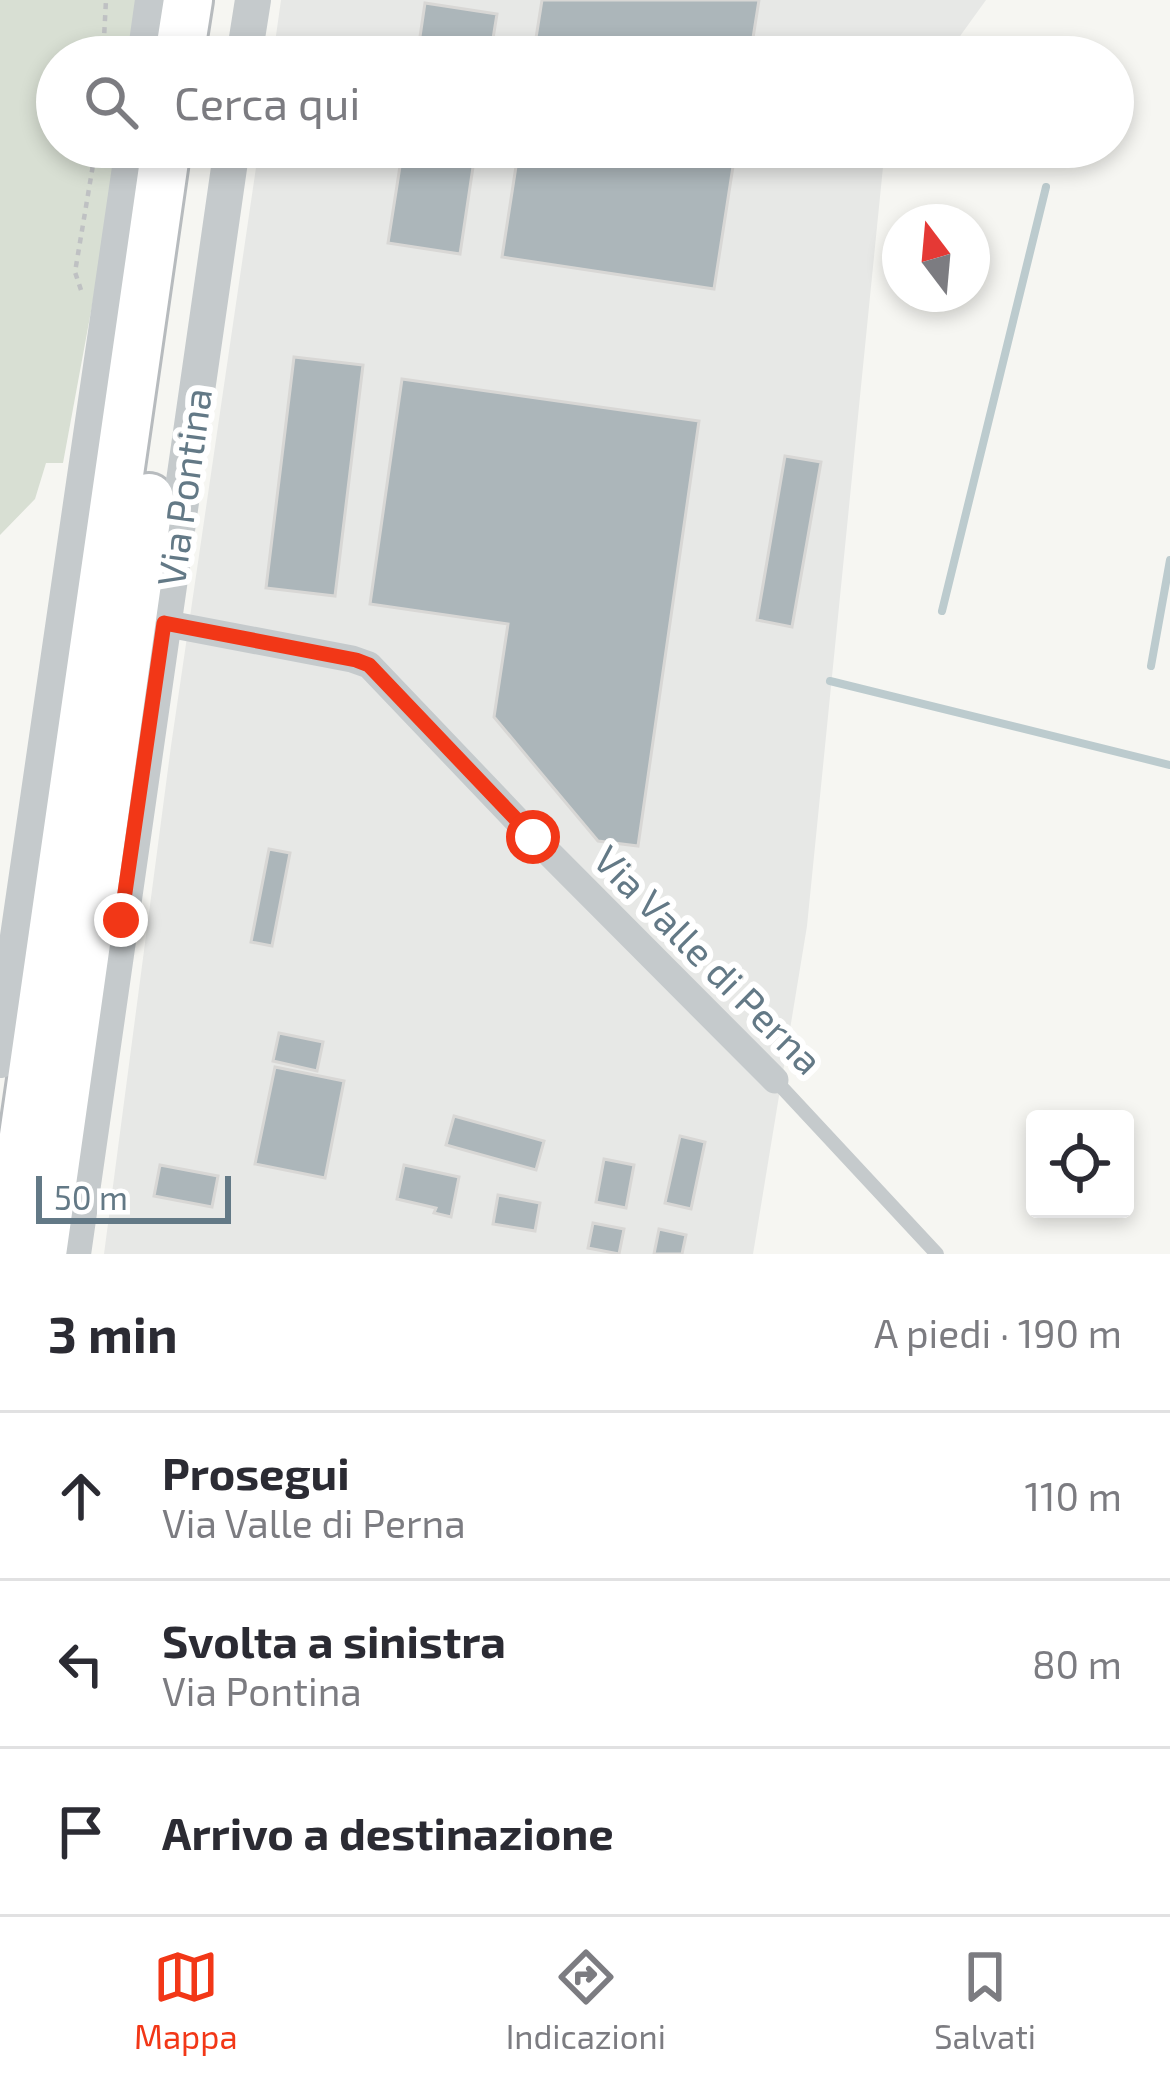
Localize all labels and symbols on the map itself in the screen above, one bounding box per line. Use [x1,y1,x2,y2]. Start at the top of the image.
north arrow [882,204,990,312]
street label: Via Pontina [146,385,220,589]
route start [506,810,560,864]
street label: Via Valle di Perna [585,835,833,1083]
route end [94,893,148,947]
scale bar [36,1170,231,1223]

